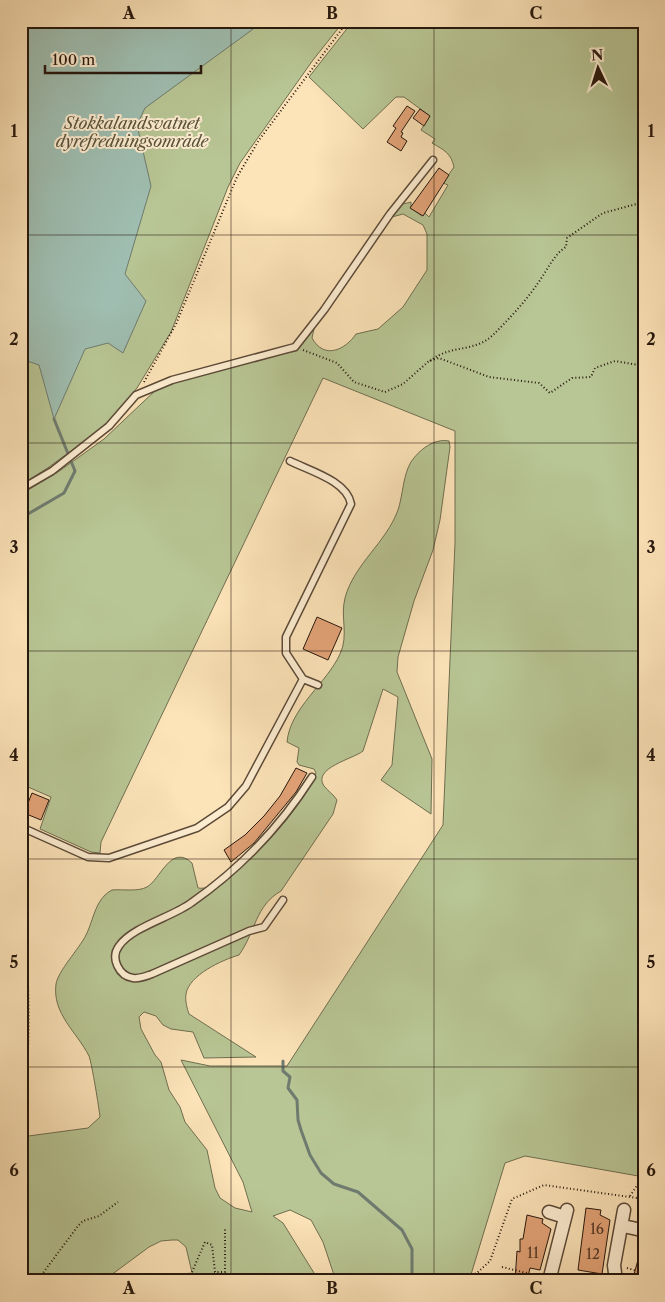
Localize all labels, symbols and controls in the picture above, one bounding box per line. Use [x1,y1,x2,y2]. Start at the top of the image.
text: A [122,3,136,23]
text: B [326,3,338,23]
text: C [530,3,542,23]
scale bar [45,42,201,74]
north arrow [572,42,622,92]
text: N [590,46,604,64]
text: 100 m [52,50,95,69]
park label: Stokkalandsvatnet dyrefredningsområde [56,113,210,151]
text: 1 [10,121,18,141]
text: 1 [647,121,655,141]
text: 2 [9,329,19,349]
text: 2 [646,329,656,349]
text: 3 [9,537,19,557]
text: 3 [646,537,656,557]
text: 4 [9,745,19,765]
text: 4 [646,745,656,765]
text: 5 [10,952,19,972]
text: 5 [647,952,656,972]
text: 6 [9,1160,19,1180]
text: 6 [646,1160,656,1180]
house number: 16 [590,1220,604,1238]
house number: 11 [527,1244,539,1262]
house number: 12 [586,1245,600,1263]
text: A [122,1278,136,1298]
text: B [326,1278,338,1298]
text: C [530,1278,542,1298]

